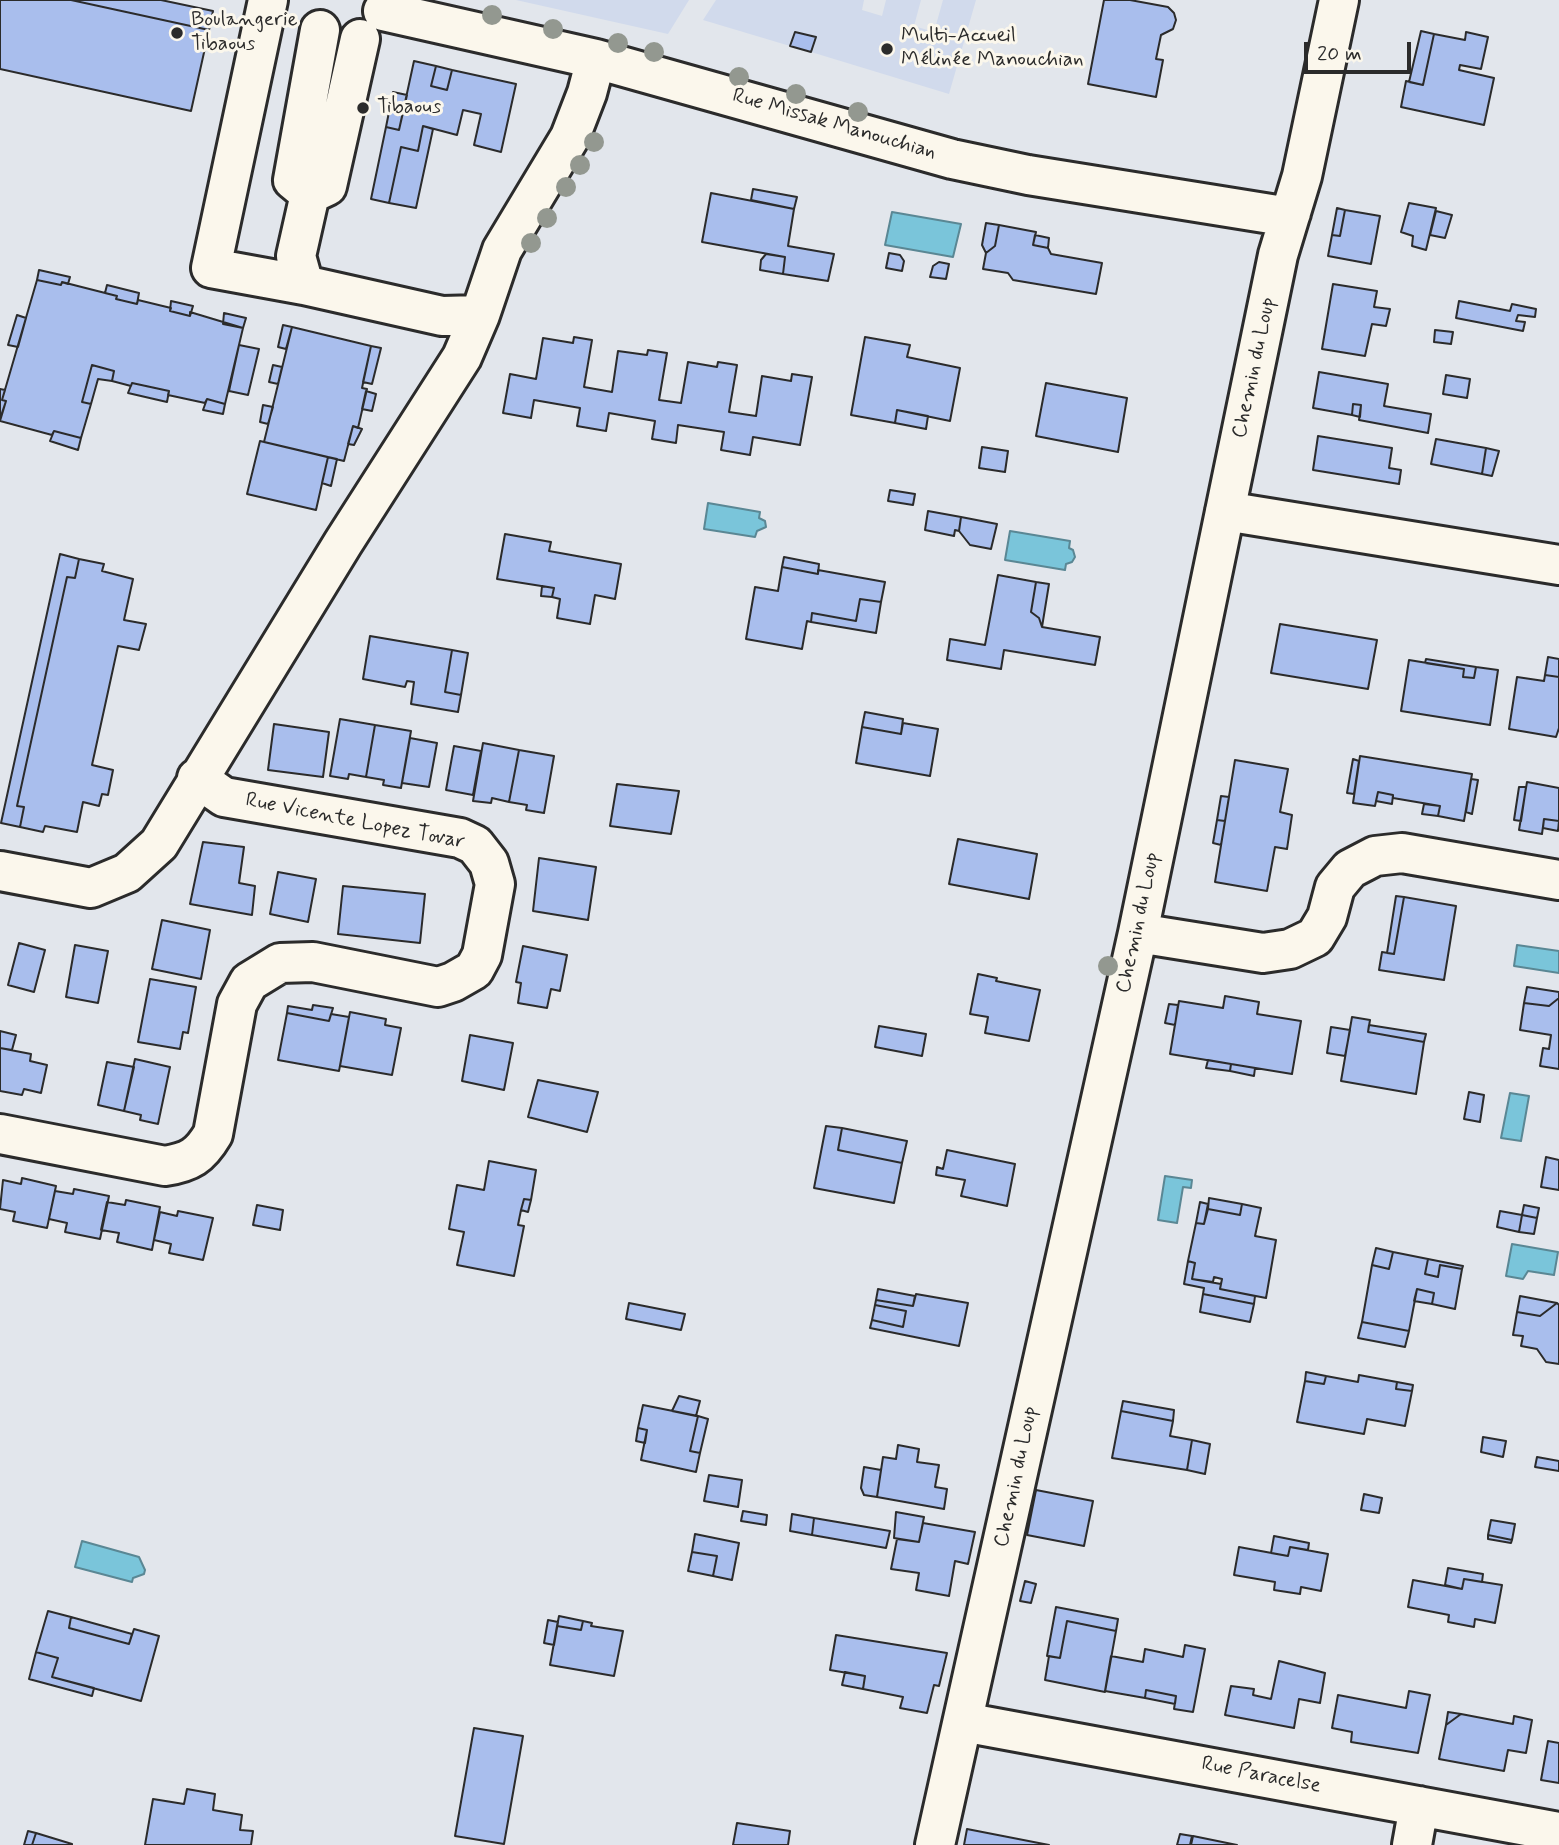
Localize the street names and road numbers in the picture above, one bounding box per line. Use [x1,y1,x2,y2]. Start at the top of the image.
street label: Rue Missak Manouchian [729,84,939,166]
street label: Chemin du Loup [1228,295,1282,441]
street label: Rue Vicente Lopez Tovar [243,788,467,856]
street label: Chemin du Loup [1112,850,1166,996]
street label: Chemin du Loup [990,1404,1044,1550]
street label: Rue Paracelse [1199,1752,1323,1800]

